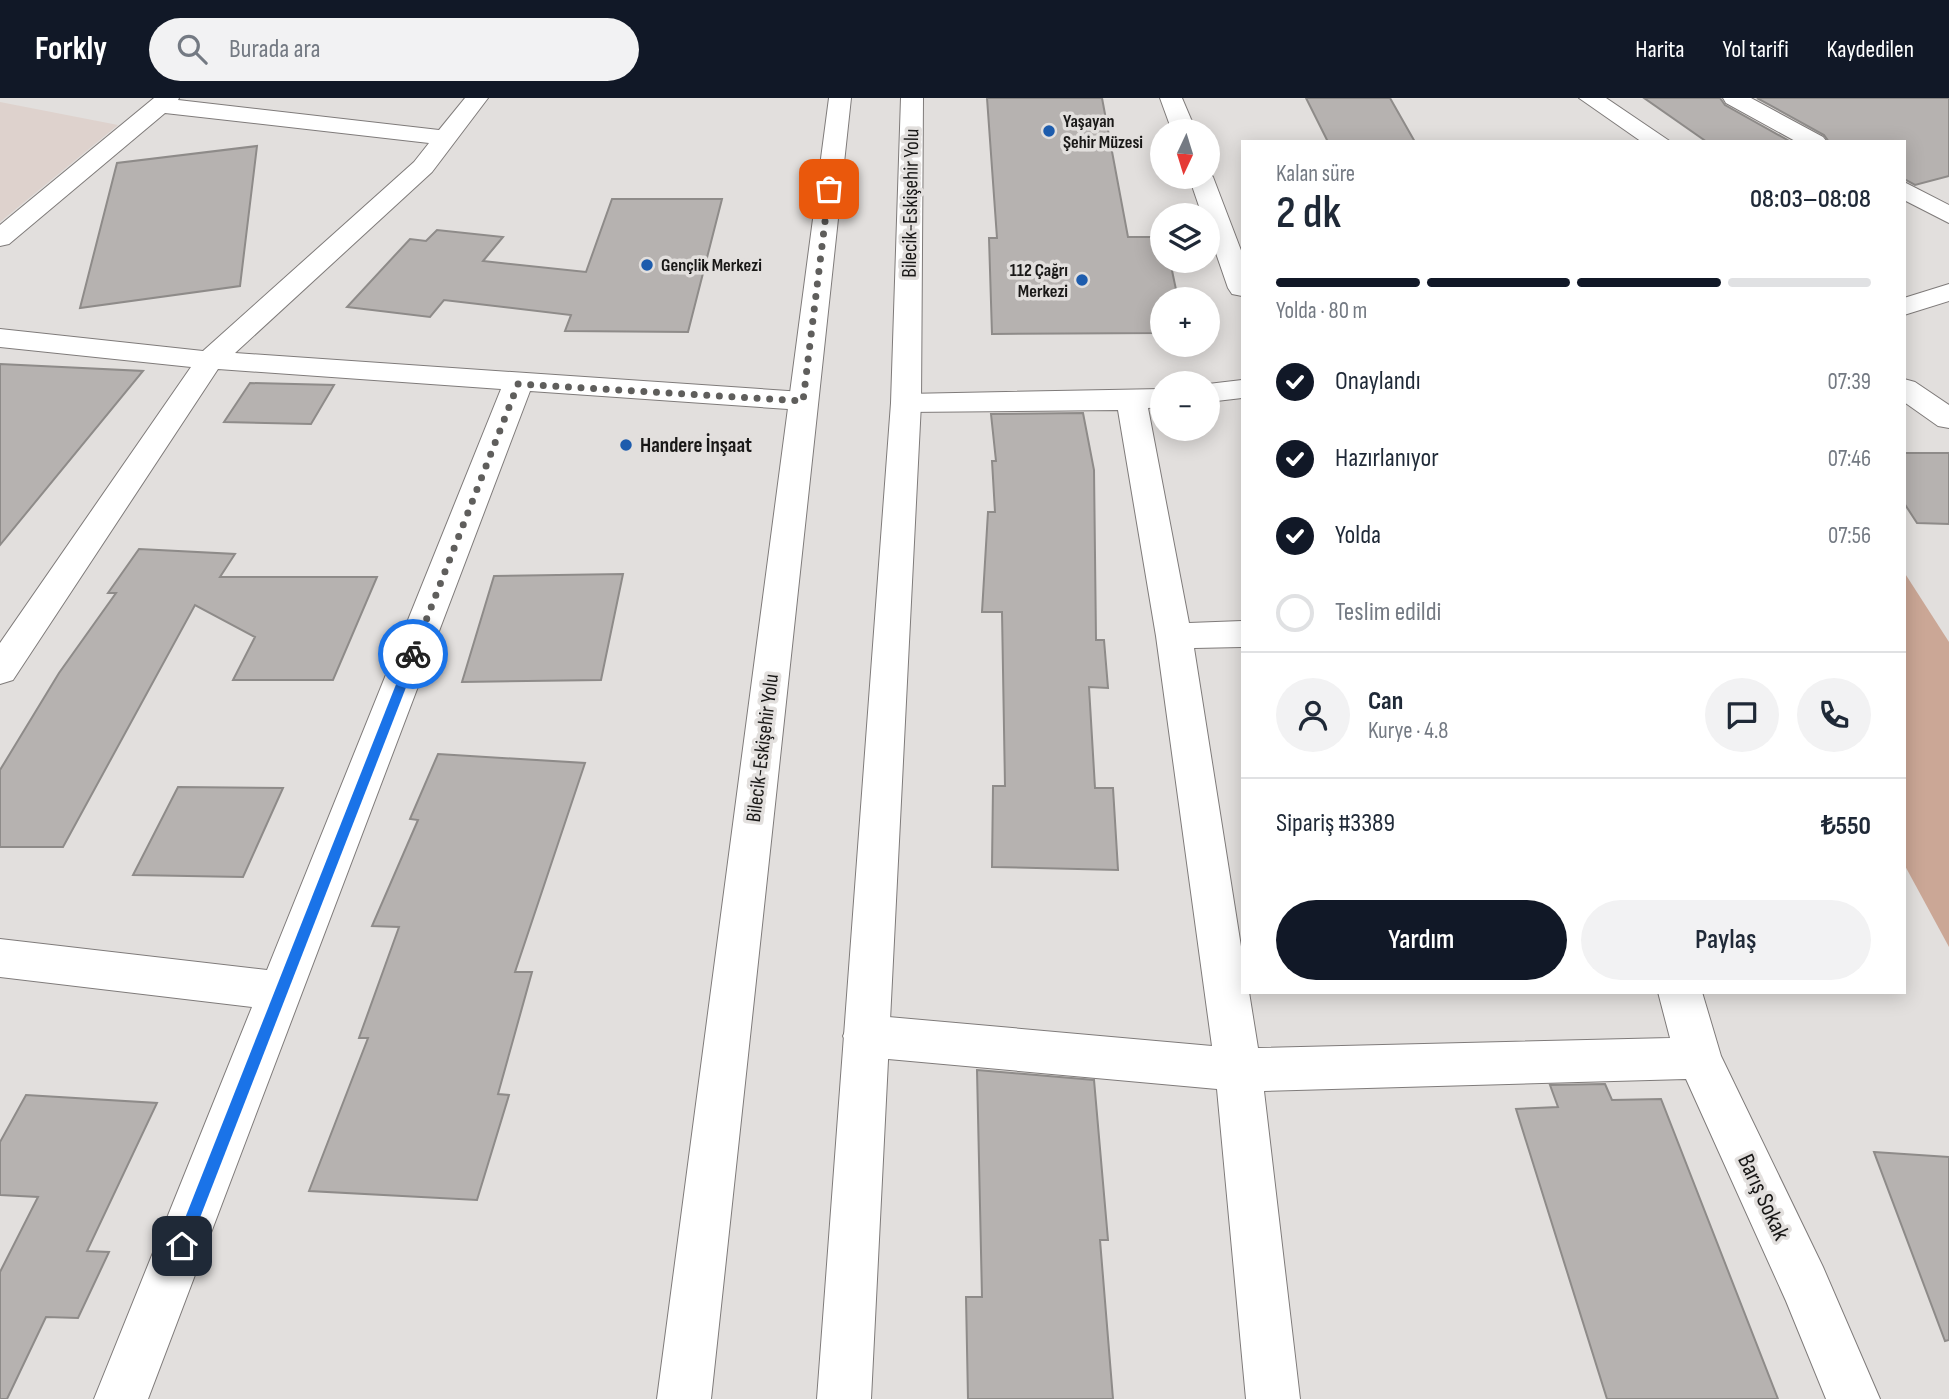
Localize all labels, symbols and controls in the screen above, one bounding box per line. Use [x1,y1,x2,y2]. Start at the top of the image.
search box [149,18,639,81]
text: Forkly [35,29,107,69]
icon: search [173,30,211,68]
text: Burada ara [229,34,321,65]
text: Harita [1635,35,1685,64]
text: Yol tarifi [1723,35,1789,64]
text: Kaydedilen [1827,35,1914,64]
place label: Yaşayan Şehir Müzesi [1063,111,1143,153]
north arrow [1150,119,1220,189]
map controls [1150,119,1220,441]
marker: Yaşayan Şehir Müzesi [1041,123,1057,139]
street label: Bilecik-Eskişehir Yolu [897,128,924,278]
pin [799,159,859,219]
text: Kalan süre [1276,160,1355,188]
icon: bag [810,170,848,208]
text: 08:03–08:08 [1750,184,1871,215]
text: 2 dk [1276,186,1341,241]
button: layers [1150,203,1220,273]
place label: Gençlik Merkezi [661,255,762,276]
marker: Gençlik Merkezi [639,257,655,273]
place label: 112 Çağrı Merkezi [1010,260,1068,302]
marker: 112 Çağrı Merkezi [1074,272,1090,288]
button: + [1150,287,1220,357]
text: Yolda · 80 m [1276,297,1367,325]
icon: check [1276,363,1314,401]
text: Onaylandı [1335,366,1420,397]
text: 07:39 [1828,368,1871,396]
button: − [1150,371,1220,441]
place label: Handere İnşaat [640,433,752,458]
marker: Handere İnşaat [618,437,634,453]
icon: check [1276,440,1314,478]
text: Hazırlanıyor [1335,443,1439,474]
text: 07:46 [1828,445,1871,473]
icon: check [1276,517,1314,555]
text: Yolda [1335,520,1381,551]
text: 07:56 [1828,522,1871,550]
text: Teslim edildi [1335,597,1441,628]
courier [378,619,448,689]
icon: bike [394,635,432,673]
street label: Bilecik-Eskişehir Yolu [741,673,784,824]
button: person [1276,678,1350,752]
button: chat [1705,678,1779,752]
button: phone [1797,678,1871,752]
text: Can [1368,686,1403,717]
text: Kurye · 4.8 [1368,717,1448,745]
text: Sipariş #3389 [1276,808,1395,839]
text: ₺550 [1821,811,1871,842]
button: Yardım [1276,900,1567,980]
button: Paylaş [1581,900,1871,980]
street label: Barış Sokak [1731,1150,1796,1245]
pin [152,1216,212,1276]
icon: home [163,1227,201,1265]

